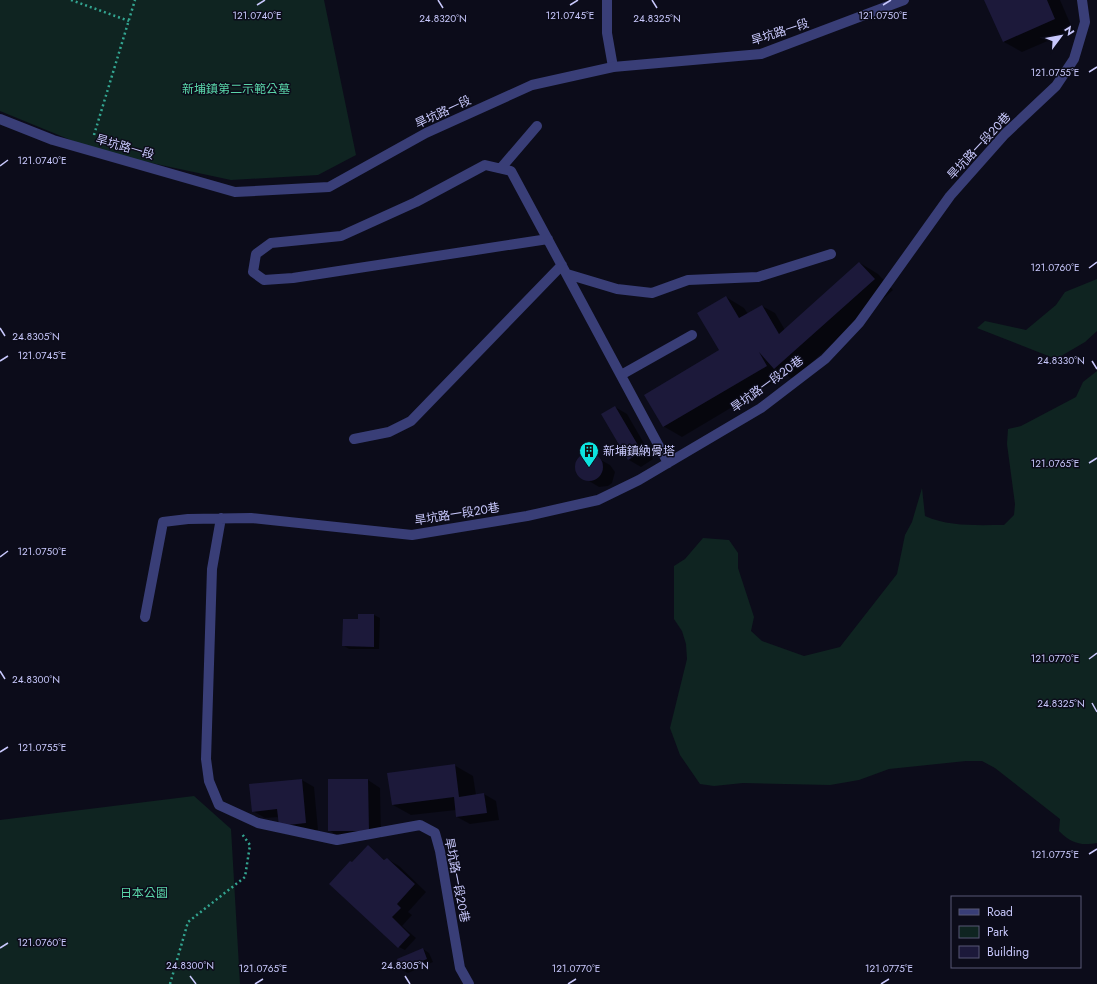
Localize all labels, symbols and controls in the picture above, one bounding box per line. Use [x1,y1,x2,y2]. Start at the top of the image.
text: 121.0740°E [232,8,282,23]
text: 121.0745°E [546,8,594,23]
text: 121.0750°E [859,8,907,23]
text: 24.8320°N [419,11,467,26]
text: 24.8325°N [633,11,681,26]
street label: 旱坑路一段 [749,14,811,50]
north arrow [1041,16,1081,56]
text: N [1060,23,1079,39]
text: 121.0755°E [1031,65,1079,80]
park label: 新埔鎮第二示範公墓 [182,80,290,98]
street label: 旱坑路一段 [412,91,474,133]
street label: 旱坑路一段20巷 [943,108,1015,184]
street label: 旱坑路一段 [94,130,156,164]
text: 121.0740°E [17,153,67,168]
text: 121.0760°E [1031,260,1079,275]
text: 24.8305°N [12,329,60,344]
text: 121.0745°E [18,348,66,363]
street label: 旱坑路一段20巷 [727,351,807,417]
text: 24.8330°N [1037,353,1085,368]
building icon: 新埔鎮納骨塔 [578,440,600,468]
place label: 新埔鎮納骨塔 [603,442,675,460]
text: 121.0765°E [1031,456,1079,471]
street label: 旱坑路一段20巷 [413,498,501,530]
text: 121.0750°E [18,544,66,559]
text: 121.0770°E [1031,651,1079,666]
text: 24.8300°N [12,672,60,687]
text: 24.8325°N [1037,696,1085,711]
text: 121.0755°E [18,740,66,755]
street label: 旱坑路一段20巷 [440,836,474,924]
text: 121.0775°E [1031,847,1079,862]
park label: 日本公園 [120,884,168,902]
legend [951,896,1081,968]
text: Road [987,903,1013,921]
text: Park [987,923,1009,941]
text: 121.0760°E [18,935,66,950]
text: Building [987,943,1029,961]
text: 24.8300°N [166,958,214,973]
text: 24.8305°N [381,958,429,973]
text: 121.0765°E [239,961,287,976]
text: 121.0770°E [552,961,600,976]
text: 121.0775°E [865,961,913,976]

